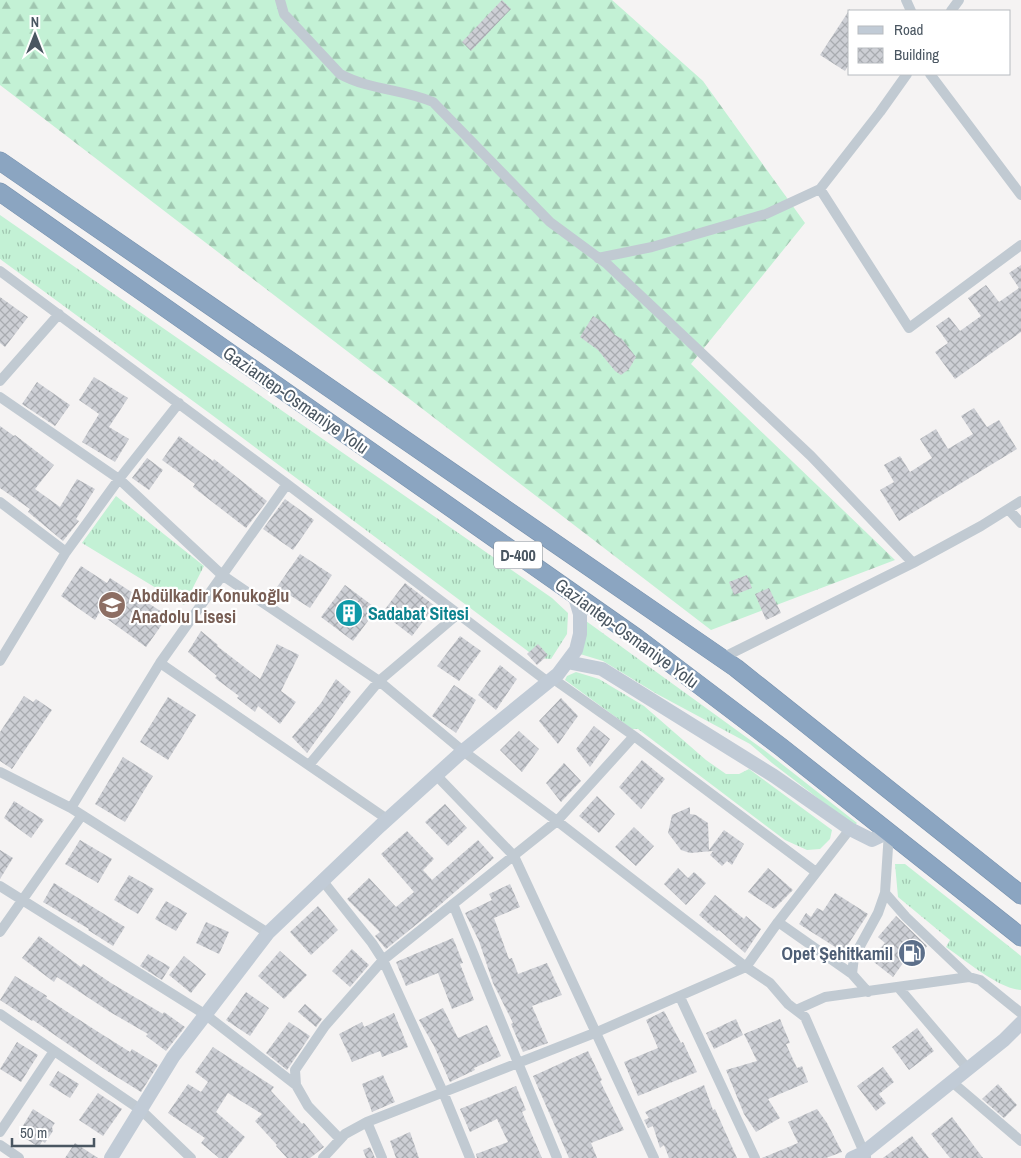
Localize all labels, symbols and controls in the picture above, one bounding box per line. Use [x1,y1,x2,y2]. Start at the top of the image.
north arrow [10,10,60,60]
legend [848,10,1011,75]
text: N [31,13,39,31]
text: Road [894,19,923,40]
text: Building [894,44,939,65]
street label: Gaziantep-Osmaniye Yolu [218,340,374,460]
road number: D-400 [494,542,542,568]
street label: Gaziantep-Osmaniye Yolu [550,572,704,694]
place label: Abdülkadir Konukoğlu Anadolu Lisesi [131,583,289,629]
school or university icon: Abdülkadir Konukoğlu Anadolu Lisesi [97,590,127,620]
building icon: Sadabat Sitesi [334,598,364,628]
place label: Sadabat Sitesi [368,601,469,626]
fuel station icon: Opet Şehitkamil [897,938,927,968]
place label: Opet Şehitkamil [781,941,893,966]
scale bar [12,1116,95,1148]
text: 50 m [20,1122,47,1143]

